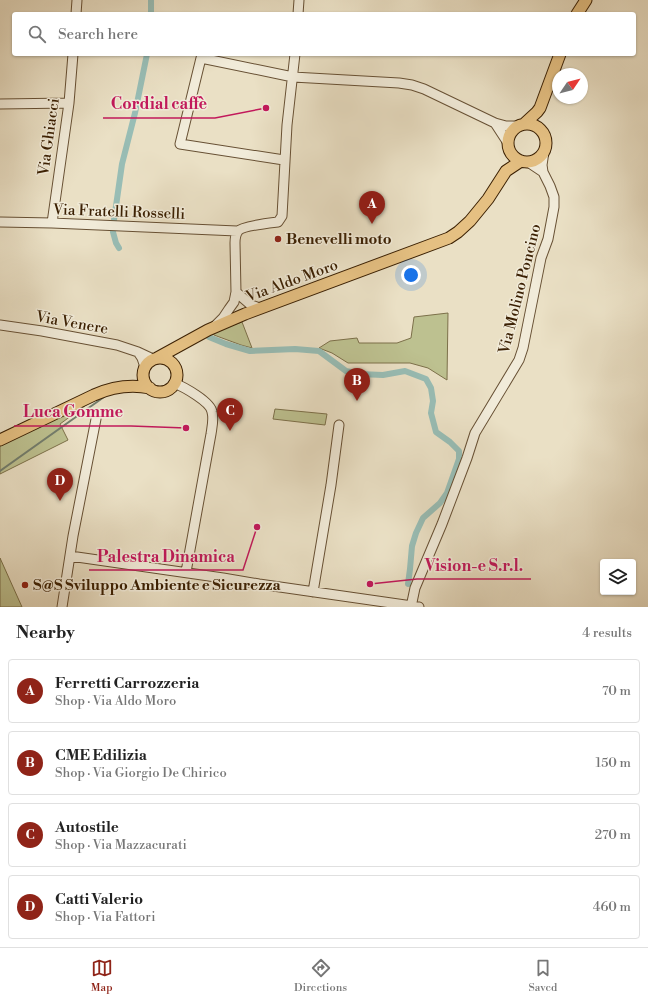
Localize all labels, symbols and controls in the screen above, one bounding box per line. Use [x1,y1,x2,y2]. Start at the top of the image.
search box [12,12,636,56]
icon: search [26,23,48,45]
text: Search here [58,25,138,44]
north arrow [552,68,588,104]
callout: Cordial caffè [103,90,215,118]
text: Cordial caffè [111,94,208,114]
street label: Via Ghiacci [34,97,64,178]
pin: A [359,191,385,224]
street label: Via Fratelli Rosselli [52,200,185,224]
street label: Via Molino Poncino [494,222,545,357]
place label: Benevelli moto [286,230,392,249]
marker: Benevelli moto [273,234,283,244]
street label: Via Aldo Moro [242,256,341,307]
your location [401,265,421,285]
street label: Via Venere [33,307,110,339]
pin: B [344,368,370,401]
callout: Luca Gomme [14,398,131,426]
pin: C [217,398,243,431]
text: Luca Gomme [23,402,124,422]
pin: D [47,468,73,501]
callout: Palestra Dinamica [89,542,243,570]
text: Palestra Dinamica [97,547,235,567]
callout: Vision-e S.r.l. [417,551,531,579]
text: Vision-e S.r.l. [424,556,523,576]
map controls [600,559,636,595]
button: layers [600,559,636,595]
place label: S@S Sviluppo Ambiente e Sicurezza [33,576,281,595]
marker: S@S Sviluppo Ambiente e Sicurezza [20,580,30,590]
text: Nearby [16,622,75,644]
text: 4 results [582,625,632,641]
text: Ferretti Carrozzeria [55,674,199,693]
text: A [25,683,35,699]
text: 70 m [602,683,631,699]
text: Shop · Via Aldo Moro [55,693,176,709]
text: CME Edilizia [55,746,147,765]
text: B [25,755,35,771]
text: 150 m [596,755,631,771]
text: Shop · Via Giorgio De Chirico [55,765,227,781]
text: Autostile [55,818,119,837]
text: C [25,827,35,843]
text: 270 m [595,827,631,843]
text: Shop · Via Mazzacurati [55,837,187,853]
text: Catti Valerio [55,890,143,909]
text: D [25,899,35,915]
text: 460 m [593,899,631,915]
text: Shop · Via Fattori [55,909,155,925]
tab: Map [91,957,113,995]
tab: Directions [294,957,347,995]
tab: Saved [528,957,557,995]

